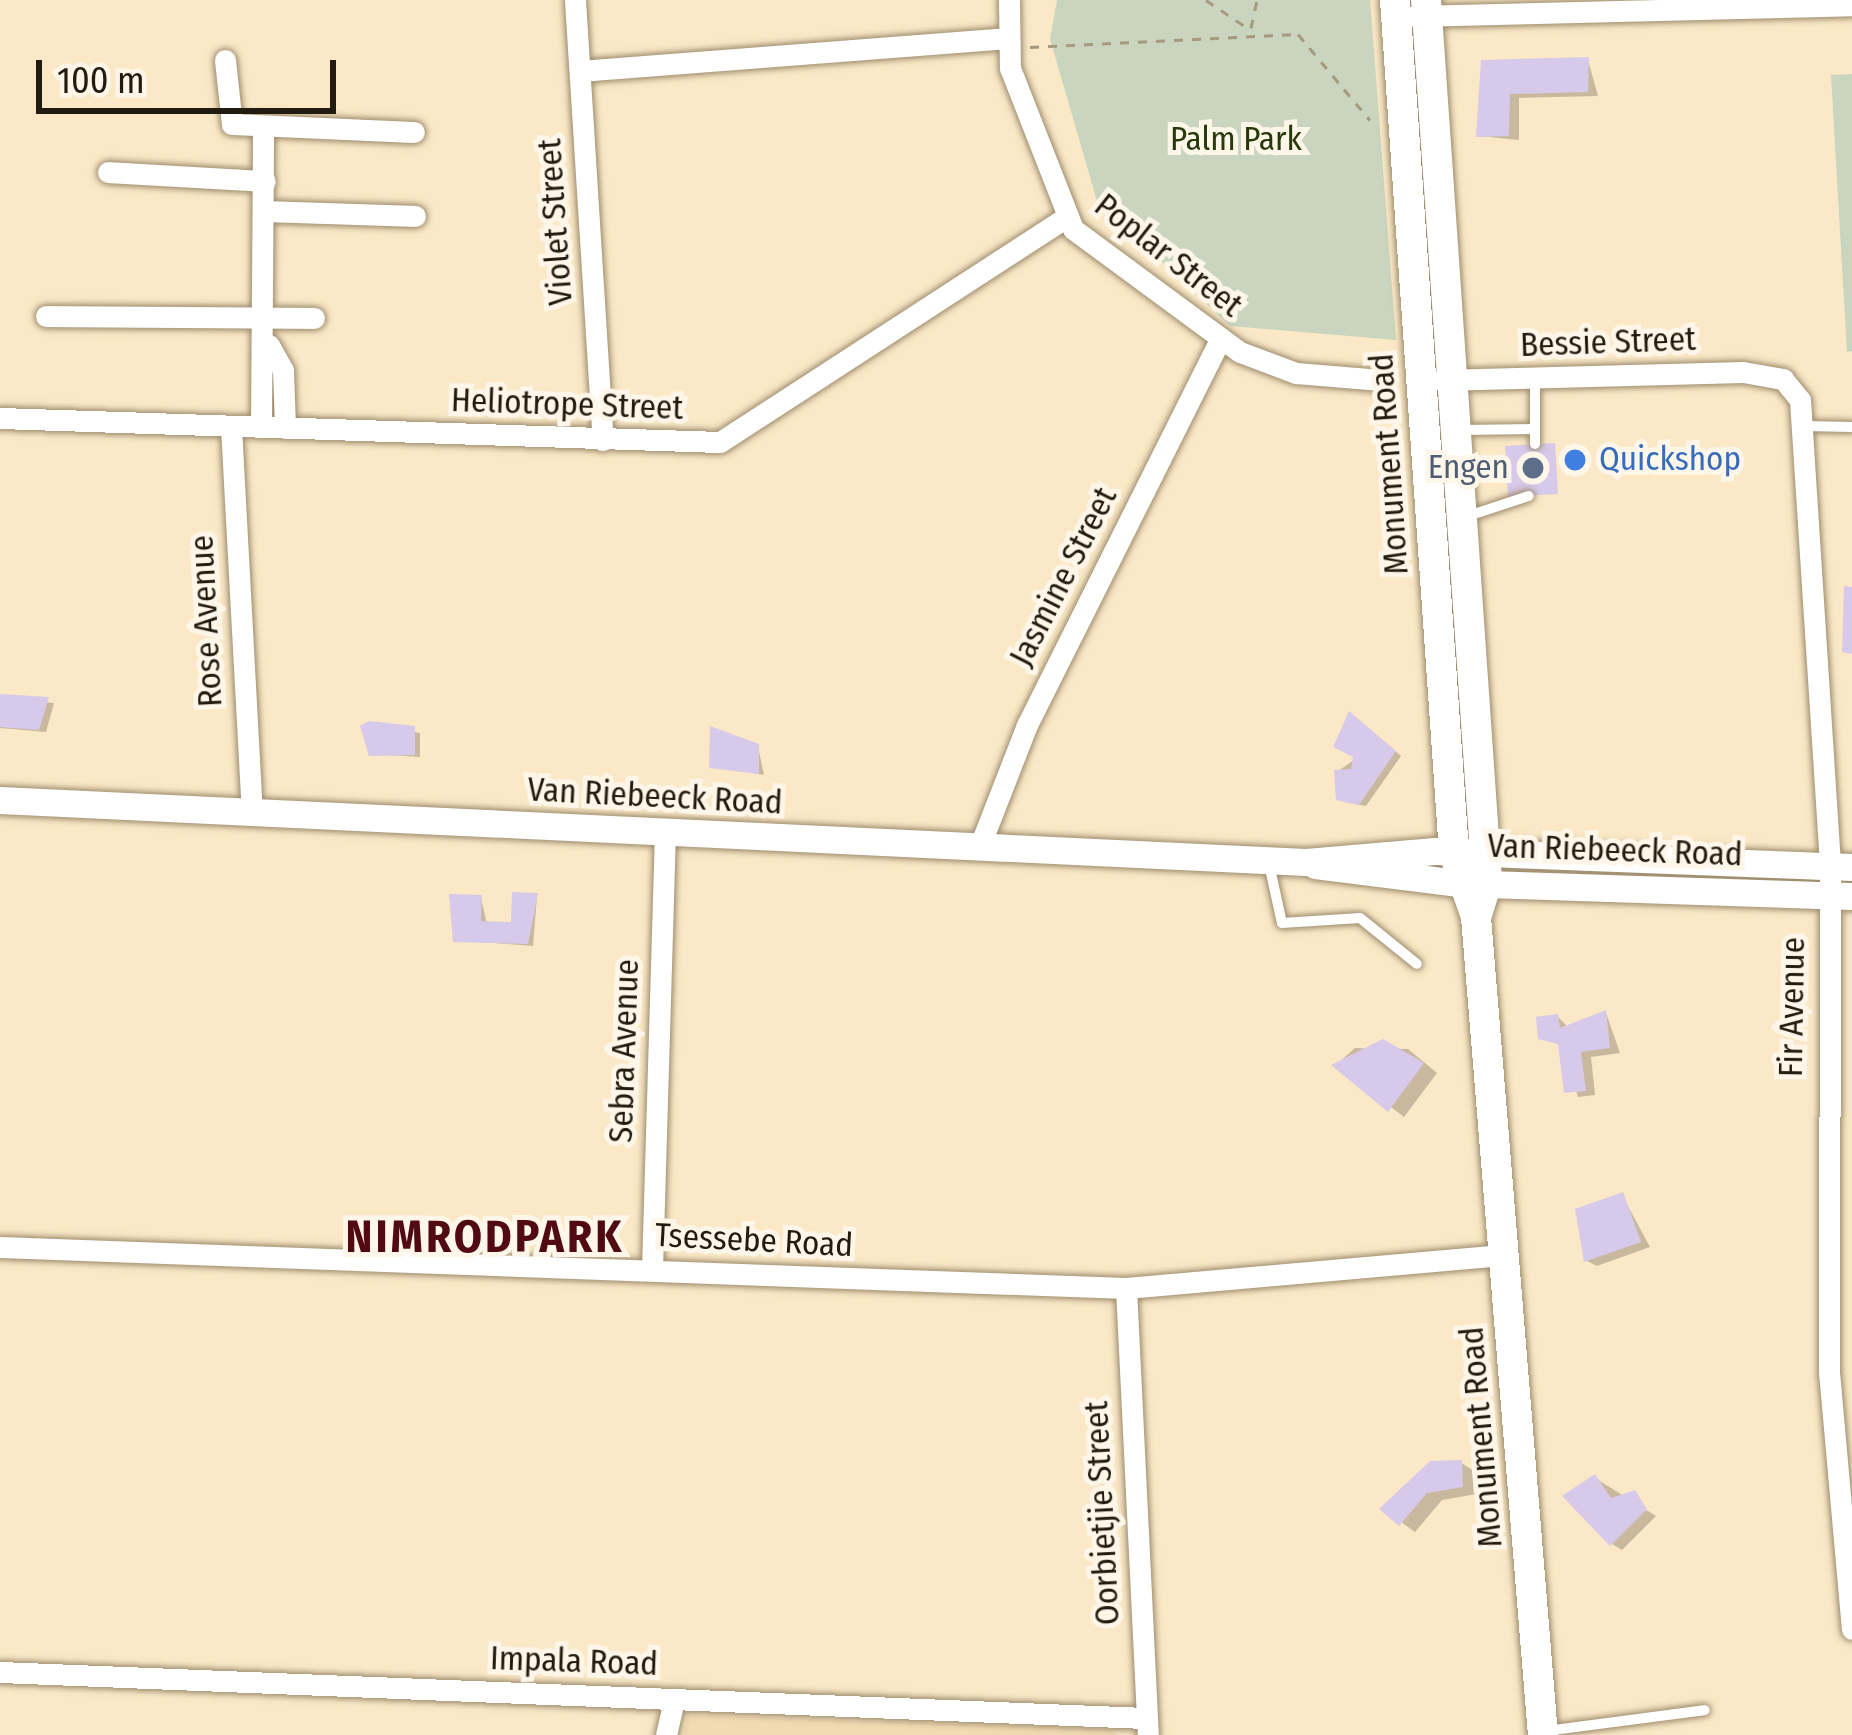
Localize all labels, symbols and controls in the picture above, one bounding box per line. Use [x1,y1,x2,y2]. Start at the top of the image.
scale bar [42,36,342,110]
text: 100 m [57,59,145,103]
park label: Palm Park [1170,120,1302,160]
street label: Violet Street [530,137,582,307]
street label: Poplar Street [1086,186,1250,326]
street label: Bessie Street [1520,320,1696,366]
street label: Monument Road [1363,352,1417,576]
street label: Heliotrope Street [450,381,684,429]
place label: Quickshop [1599,440,1741,480]
marker: Quickshop [1562,447,1588,473]
place label: Engen [1428,448,1509,488]
marker: Engen [1520,455,1546,481]
street label: Jasmine Street [1002,481,1126,673]
street label: Rose Avenue [183,534,231,708]
street label: Van Riebeeck Road [527,771,783,823]
street label: Van Riebeeck Road [1487,827,1743,875]
street label: Fir Avenue [1772,937,1814,1077]
street label: Sebra Avenue [602,958,648,1144]
district label: NIMRODPARK [346,1211,624,1265]
street label: Tsessebe Road [654,1216,854,1266]
street label: Monument Road [1453,1325,1511,1549]
street label: Oorbietjie Street [1077,1400,1129,1626]
street label: Impala Road [489,1639,659,1685]

